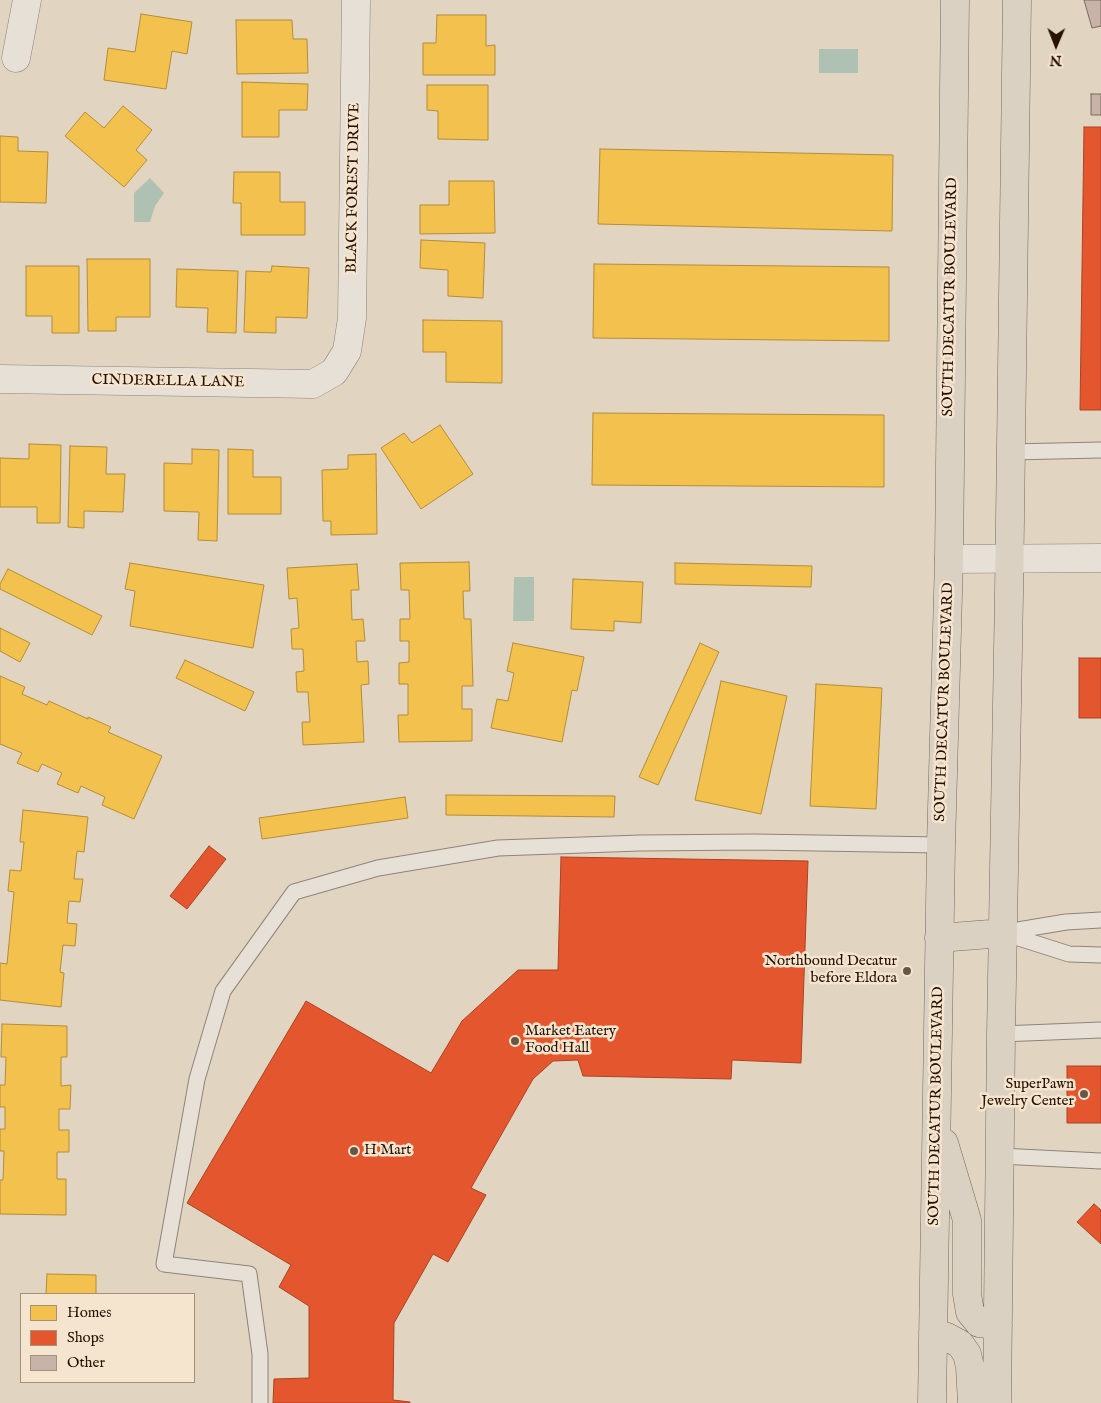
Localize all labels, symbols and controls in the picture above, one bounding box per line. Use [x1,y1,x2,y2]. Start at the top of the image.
north arrow [1031,20,1081,70]
text: N [1050,51,1062,69]
street label: BLACK FOREST DRIVE [344,103,364,273]
street label: SOUTH DECATUR BOULEVARD [940,177,962,417]
street label: CINDERELLA LANE [91,372,245,392]
street label: SOUTH DECATUR BOULEVARD [932,582,958,822]
place label: Northbound Decatur before Eldora [764,953,897,988]
marker: Northbound Decatur before Eldora [901,965,913,977]
street label: SOUTH DECATUR BOULEVARD [926,986,948,1226]
place label: Market Eatery Food Hall [525,1023,616,1058]
marker: Market Eatery Food Hall [509,1035,521,1047]
place label: SuperPawn Jewelry Center [981,1076,1074,1111]
marker: SuperPawn Jewelry Center [1078,1088,1090,1100]
place label: H Mart [364,1142,411,1160]
marker: H Mart [348,1145,360,1157]
legend [20,1293,195,1383]
text: Homes [67,1303,111,1322]
text: Shops [67,1328,104,1347]
text: Other [67,1353,105,1372]

